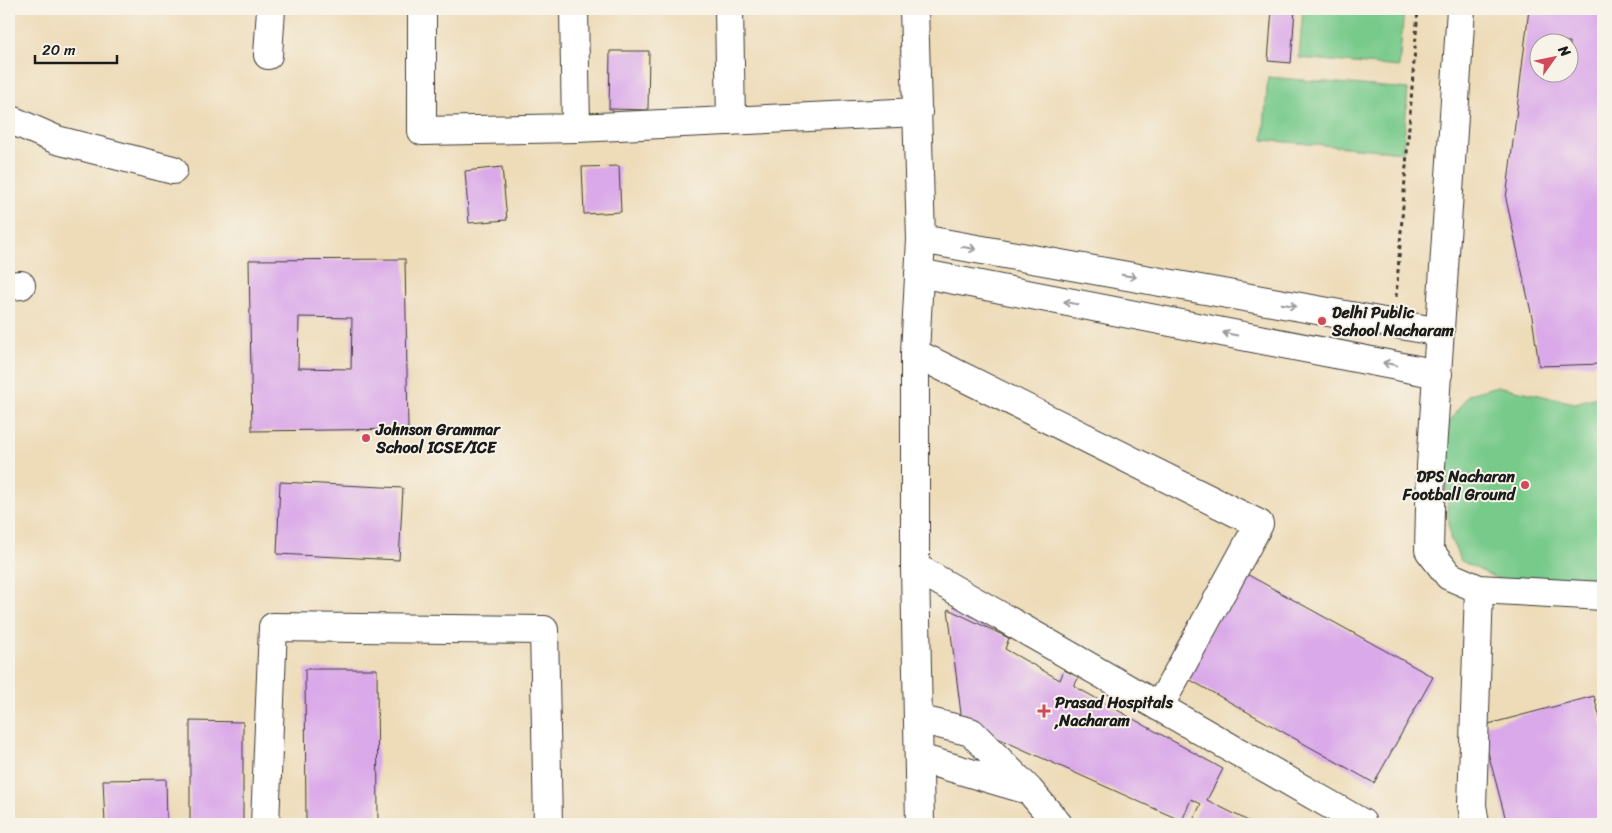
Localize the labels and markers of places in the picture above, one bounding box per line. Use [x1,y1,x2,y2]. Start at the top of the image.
place label: Delhi Public School Nacharam [1331,298,1455,345]
marker: Delhi Public School Nacharam [1316,315,1328,327]
place label: Johnson Grammar School ICSE/ICE [375,415,501,462]
marker: Johnson Grammar School ICSE/ICE [360,432,372,444]
place label: DPS Nacharan Football Ground [1402,462,1517,509]
marker: DPS Nacharan Football Ground [1519,479,1531,491]
place label: Prasad Hospitals ,Nacharam [1054,688,1174,735]
marker: Prasad Hospitals ,Nacharam [1037,704,1051,718]

